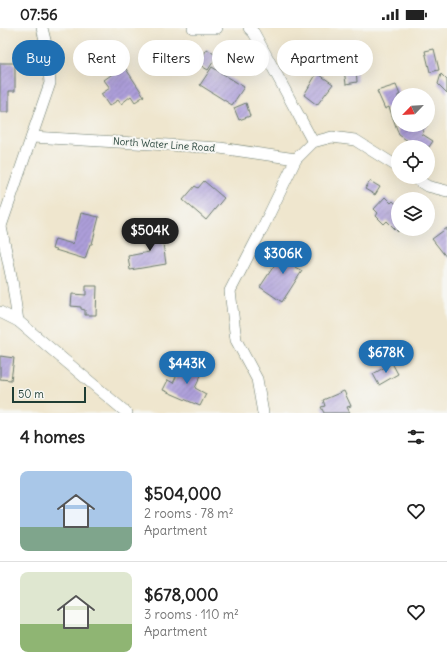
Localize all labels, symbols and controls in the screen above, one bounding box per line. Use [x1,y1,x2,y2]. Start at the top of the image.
text: 07:56 [20,5,58,24]
chip: Buy [12,40,65,76]
chip: Rent [73,40,130,76]
chip: Filters [138,40,204,76]
chip: New [212,40,269,76]
chip: Apartment [277,40,373,76]
north arrow [391,88,435,132]
map controls [391,88,435,236]
street label: North Water Line Road [112,134,216,155]
button: locate [391,140,435,184]
button: layers [391,192,435,236]
pin: $504K [122,218,178,252]
text: $504K [131,222,169,239]
pin: $306K [255,241,311,275]
text: $306K [264,245,302,262]
pin: $678K [358,340,414,374]
text: $678K [368,344,404,361]
pin: $443K [159,351,215,385]
text: $443K [168,355,206,372]
scale bar [12,385,86,404]
text: 50 m [18,387,44,401]
text: 4 homes [20,426,85,448]
icon: filters [405,426,427,448]
text: $504,000 [144,483,221,505]
icon: home [52,487,100,535]
icon: heart [405,500,427,522]
text: 2 rooms · 78 m² [144,505,234,522]
text: Apartment [144,522,207,539]
text: $678,000 [144,584,218,606]
icon: home [52,588,100,636]
icon: heart [405,601,427,623]
text: 3 rooms · 110 m² [144,606,239,623]
text: Apartment [144,623,207,640]

